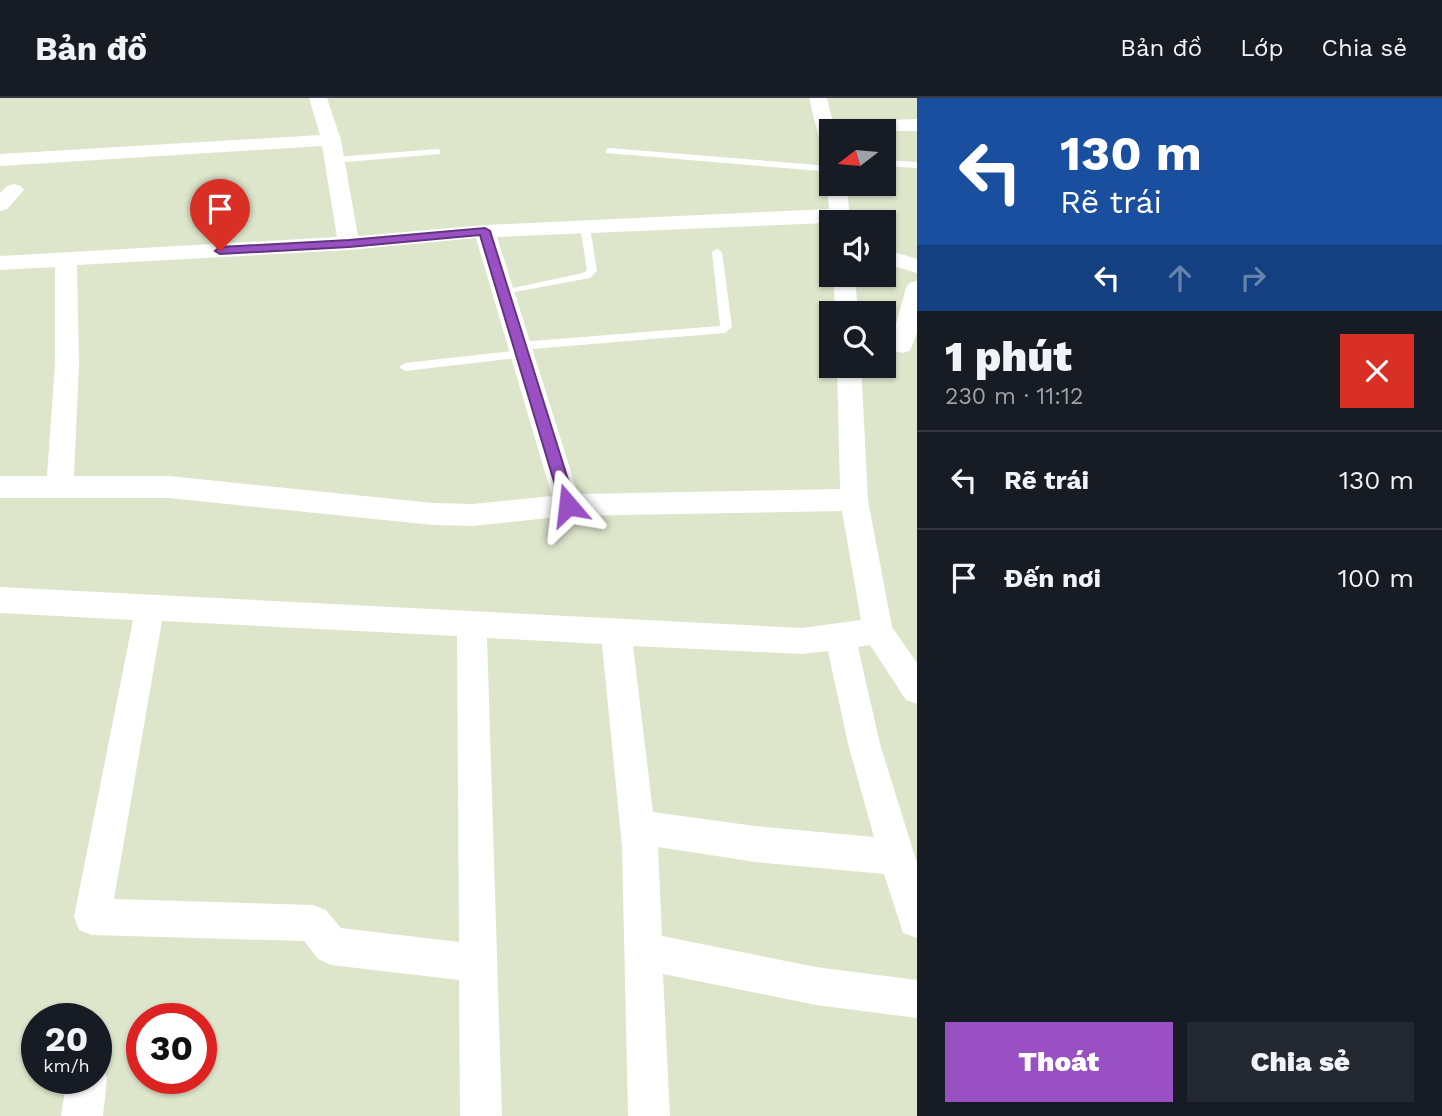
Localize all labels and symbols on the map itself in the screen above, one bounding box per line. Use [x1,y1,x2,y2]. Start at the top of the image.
north arrow [819,119,896,196]
pin [190,179,250,251]
position arrow [531,468,605,542]
speed limit sign: 30 [126,1003,217,1094]

